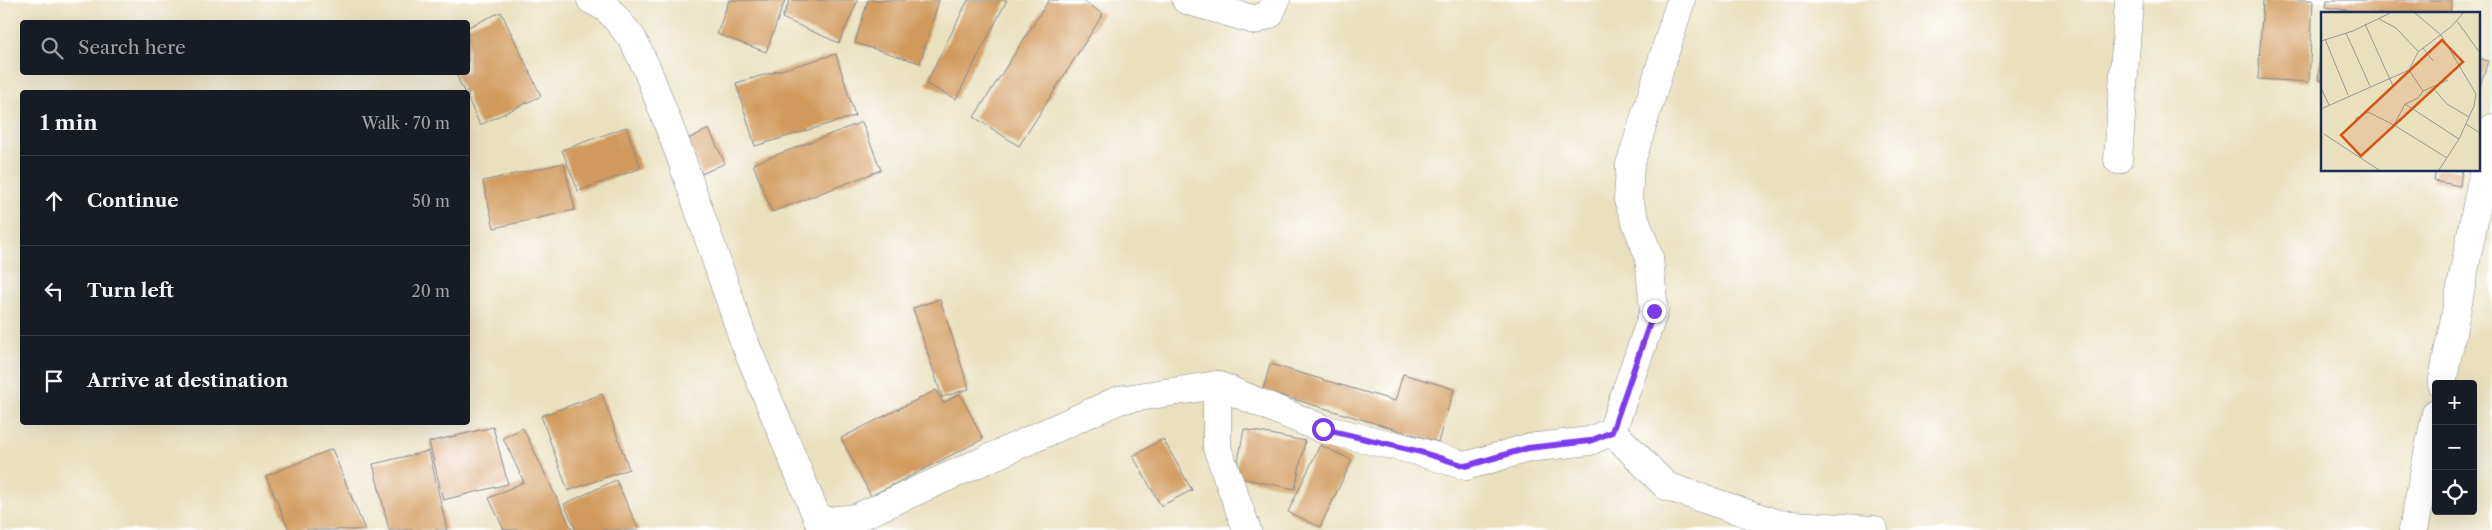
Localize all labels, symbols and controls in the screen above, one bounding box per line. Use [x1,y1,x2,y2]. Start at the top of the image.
inset map [2321,12,2480,171]
search box [20,20,470,75]
icon: search [38,34,66,62]
text: Search here [78,36,186,59]
text: 1 min [40,110,98,135]
text: Walk · 70 m [362,113,450,133]
icon: ahead [40,187,68,215]
text: Continue [87,189,179,212]
text: 50 m [412,191,450,211]
icon: left [40,277,68,305]
text: Turn left [87,279,174,302]
text: 20 m [411,281,450,301]
route end [1643,300,1666,323]
icon: arrive [40,367,68,395]
text: Arrive at destination [87,369,288,392]
map controls [2432,380,2477,515]
button: + [2432,380,2477,425]
route start [1312,418,1335,441]
button: − [2432,425,2477,470]
button: locate [2432,470,2477,515]

